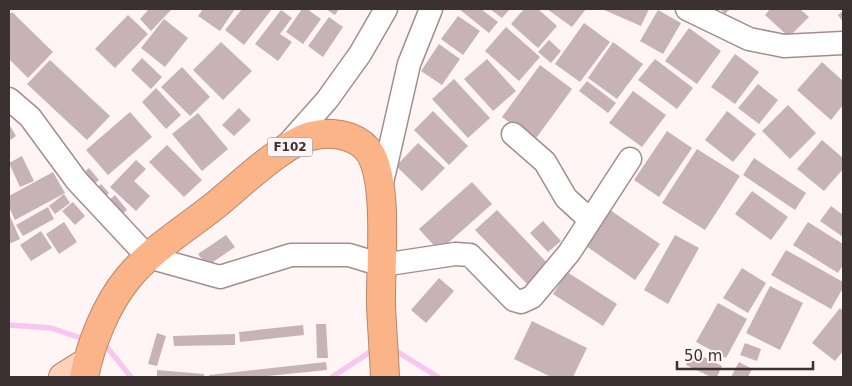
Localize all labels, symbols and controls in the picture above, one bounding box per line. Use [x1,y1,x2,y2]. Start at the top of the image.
road number: F102 [268,138,312,156]
scale bar [677,338,813,370]
text: 50 m [684,347,722,365]

